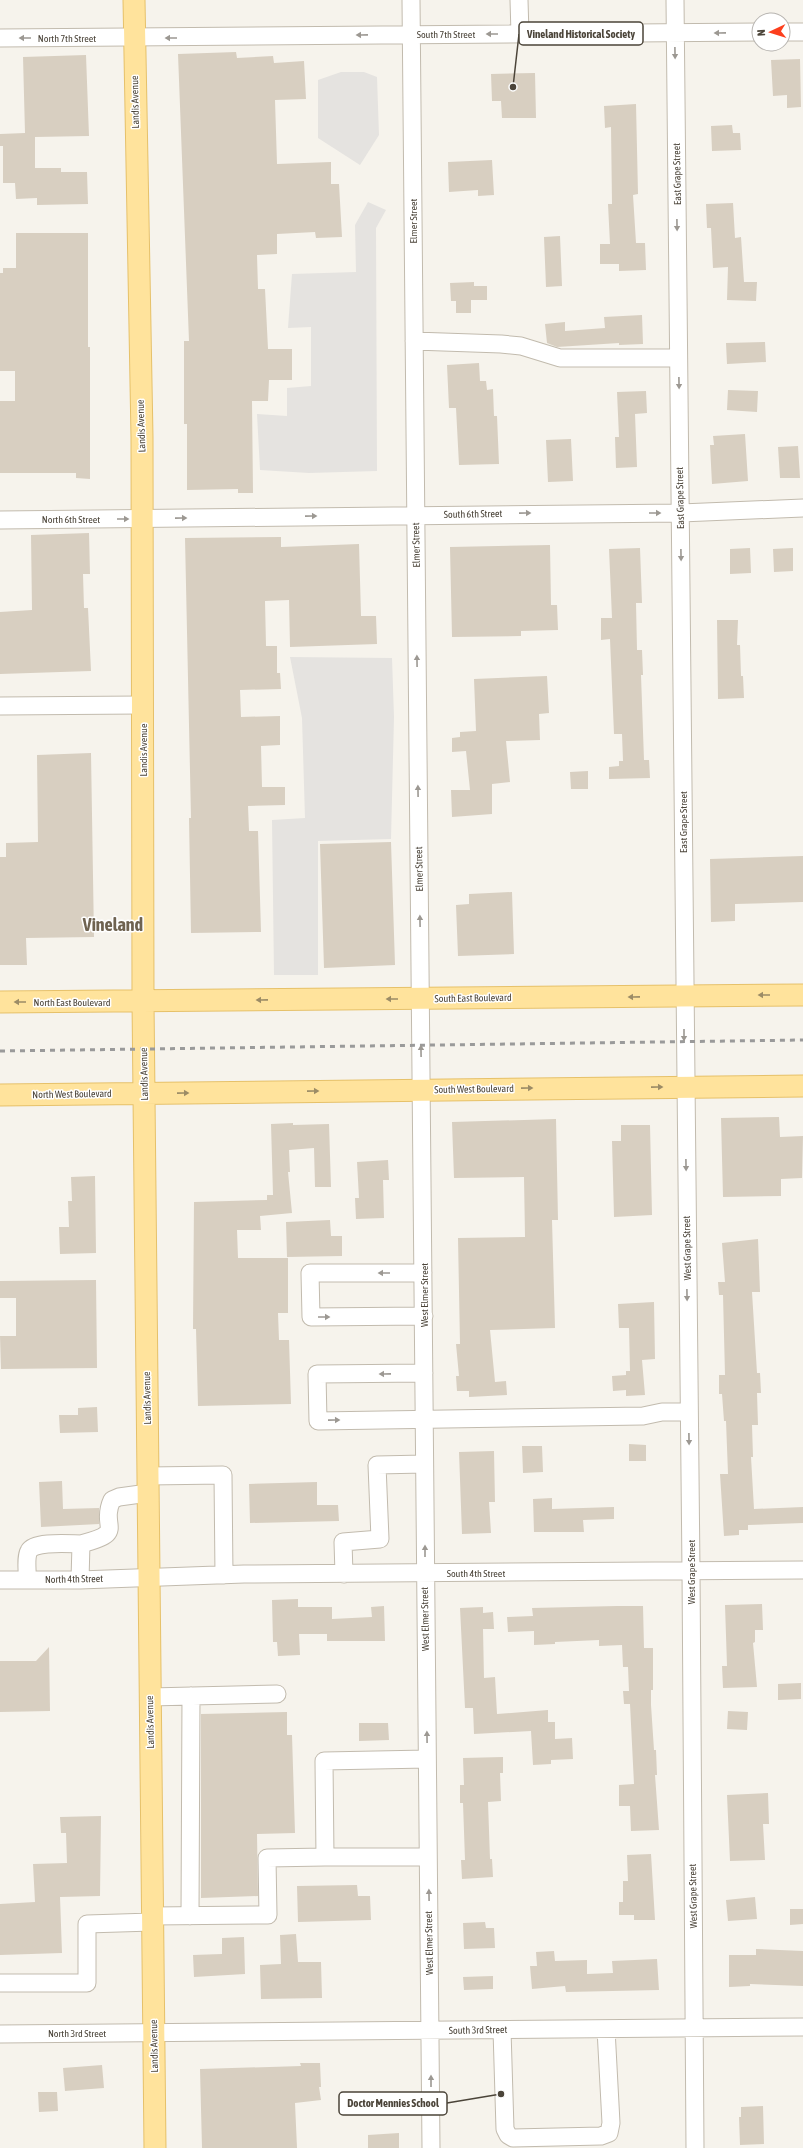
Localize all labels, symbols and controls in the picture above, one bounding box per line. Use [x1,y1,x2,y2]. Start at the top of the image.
north arrow [751,12,791,52]
callout: Vineland Historical Society [519,22,643,45]
text: Vineland Historical Society [526,28,635,40]
street label: South 7th Street [417,29,475,40]
text: N [755,29,767,36]
one-way arrow [713,30,726,36]
one-way arrow [485,31,498,37]
one-way arrow [355,32,368,38]
street label: North 7th Street [38,33,96,44]
one-way arrow [18,35,31,41]
one-way arrow [164,35,177,41]
one-way arrow [672,47,678,60]
street label: Landis Avenue [129,75,141,129]
street label: East Grape Street [671,143,683,205]
street label: Elmer Street [408,198,419,243]
one-way arrow [674,219,680,232]
one-way arrow [675,377,682,389]
street label: Landis Avenue [135,399,147,453]
street label: East Grape Street [674,467,686,529]
street label: South 6th Street [444,508,502,520]
one-way arrow [519,510,532,516]
one-way arrow [649,510,662,516]
one-way arrow [305,513,318,519]
street label: North 6th Street [42,514,100,525]
one-way arrow [175,515,188,521]
one-way arrow [117,516,130,522]
street label: Elmer Street [410,522,422,568]
one-way arrow [678,549,684,562]
one-way arrow [414,654,420,667]
street label: Landis Avenue [138,723,149,777]
one-way arrow [415,784,421,797]
street label: East Grape Street [678,791,689,853]
street label: Elmer Street [413,846,425,892]
district label: Vineland [82,914,143,935]
one-way arrow [416,915,423,927]
street label: South East Boulevard [434,992,512,1004]
one-way arrow [757,992,770,998]
one-way arrow [628,993,640,1000]
one-way arrow [385,996,398,1002]
street label: North East Boulevard [34,997,111,1008]
one-way arrow [255,997,268,1003]
one-way arrow [13,999,26,1005]
one-way arrow [681,1029,687,1042]
one-way arrow [418,1044,424,1057]
street label: Landis Avenue [138,1047,150,1101]
street label: South West Boulevard [434,1083,514,1095]
one-way arrow [651,1084,664,1090]
one-way arrow [521,1085,534,1091]
street label: North West Boulevard [32,1088,112,1100]
one-way arrow [307,1088,320,1094]
one-way arrow [177,1090,190,1096]
one-way arrow [683,1159,689,1172]
street label: West Grape Street [681,1216,693,1280]
street label: West Elmer Street [419,1263,430,1327]
one-way arrow [377,1270,390,1276]
one-way arrow [684,1289,691,1301]
one-way arrow [318,1314,331,1320]
street label: Landis Avenue [141,1371,153,1425]
one-way arrow [378,1371,391,1377]
one-way arrow [328,1417,341,1423]
one-way arrow [686,1433,692,1446]
street label: West Grape Street [686,1540,697,1604]
one-way arrow [422,1544,428,1557]
street label: South 4th Street [447,1568,505,1579]
street label: North 4th Street [45,1573,103,1585]
street label: West Elmer Street [419,1587,431,1651]
street label: Landis Avenue [144,1695,156,1749]
one-way arrow [424,1730,430,1743]
street label: West Grape Street [687,1864,699,1928]
one-way arrow [426,1888,432,1901]
street label: West Elmer Street [423,1911,435,1975]
street label: Landis Avenue [148,2019,160,2073]
street label: South 3rd Street [449,2024,507,2036]
street label: North 3rd Street [48,2028,106,2039]
one-way arrow [428,2074,434,2087]
callout: Doctor Mennies School [339,2092,447,2115]
text: Doctor Mennies School [347,2097,440,2109]

